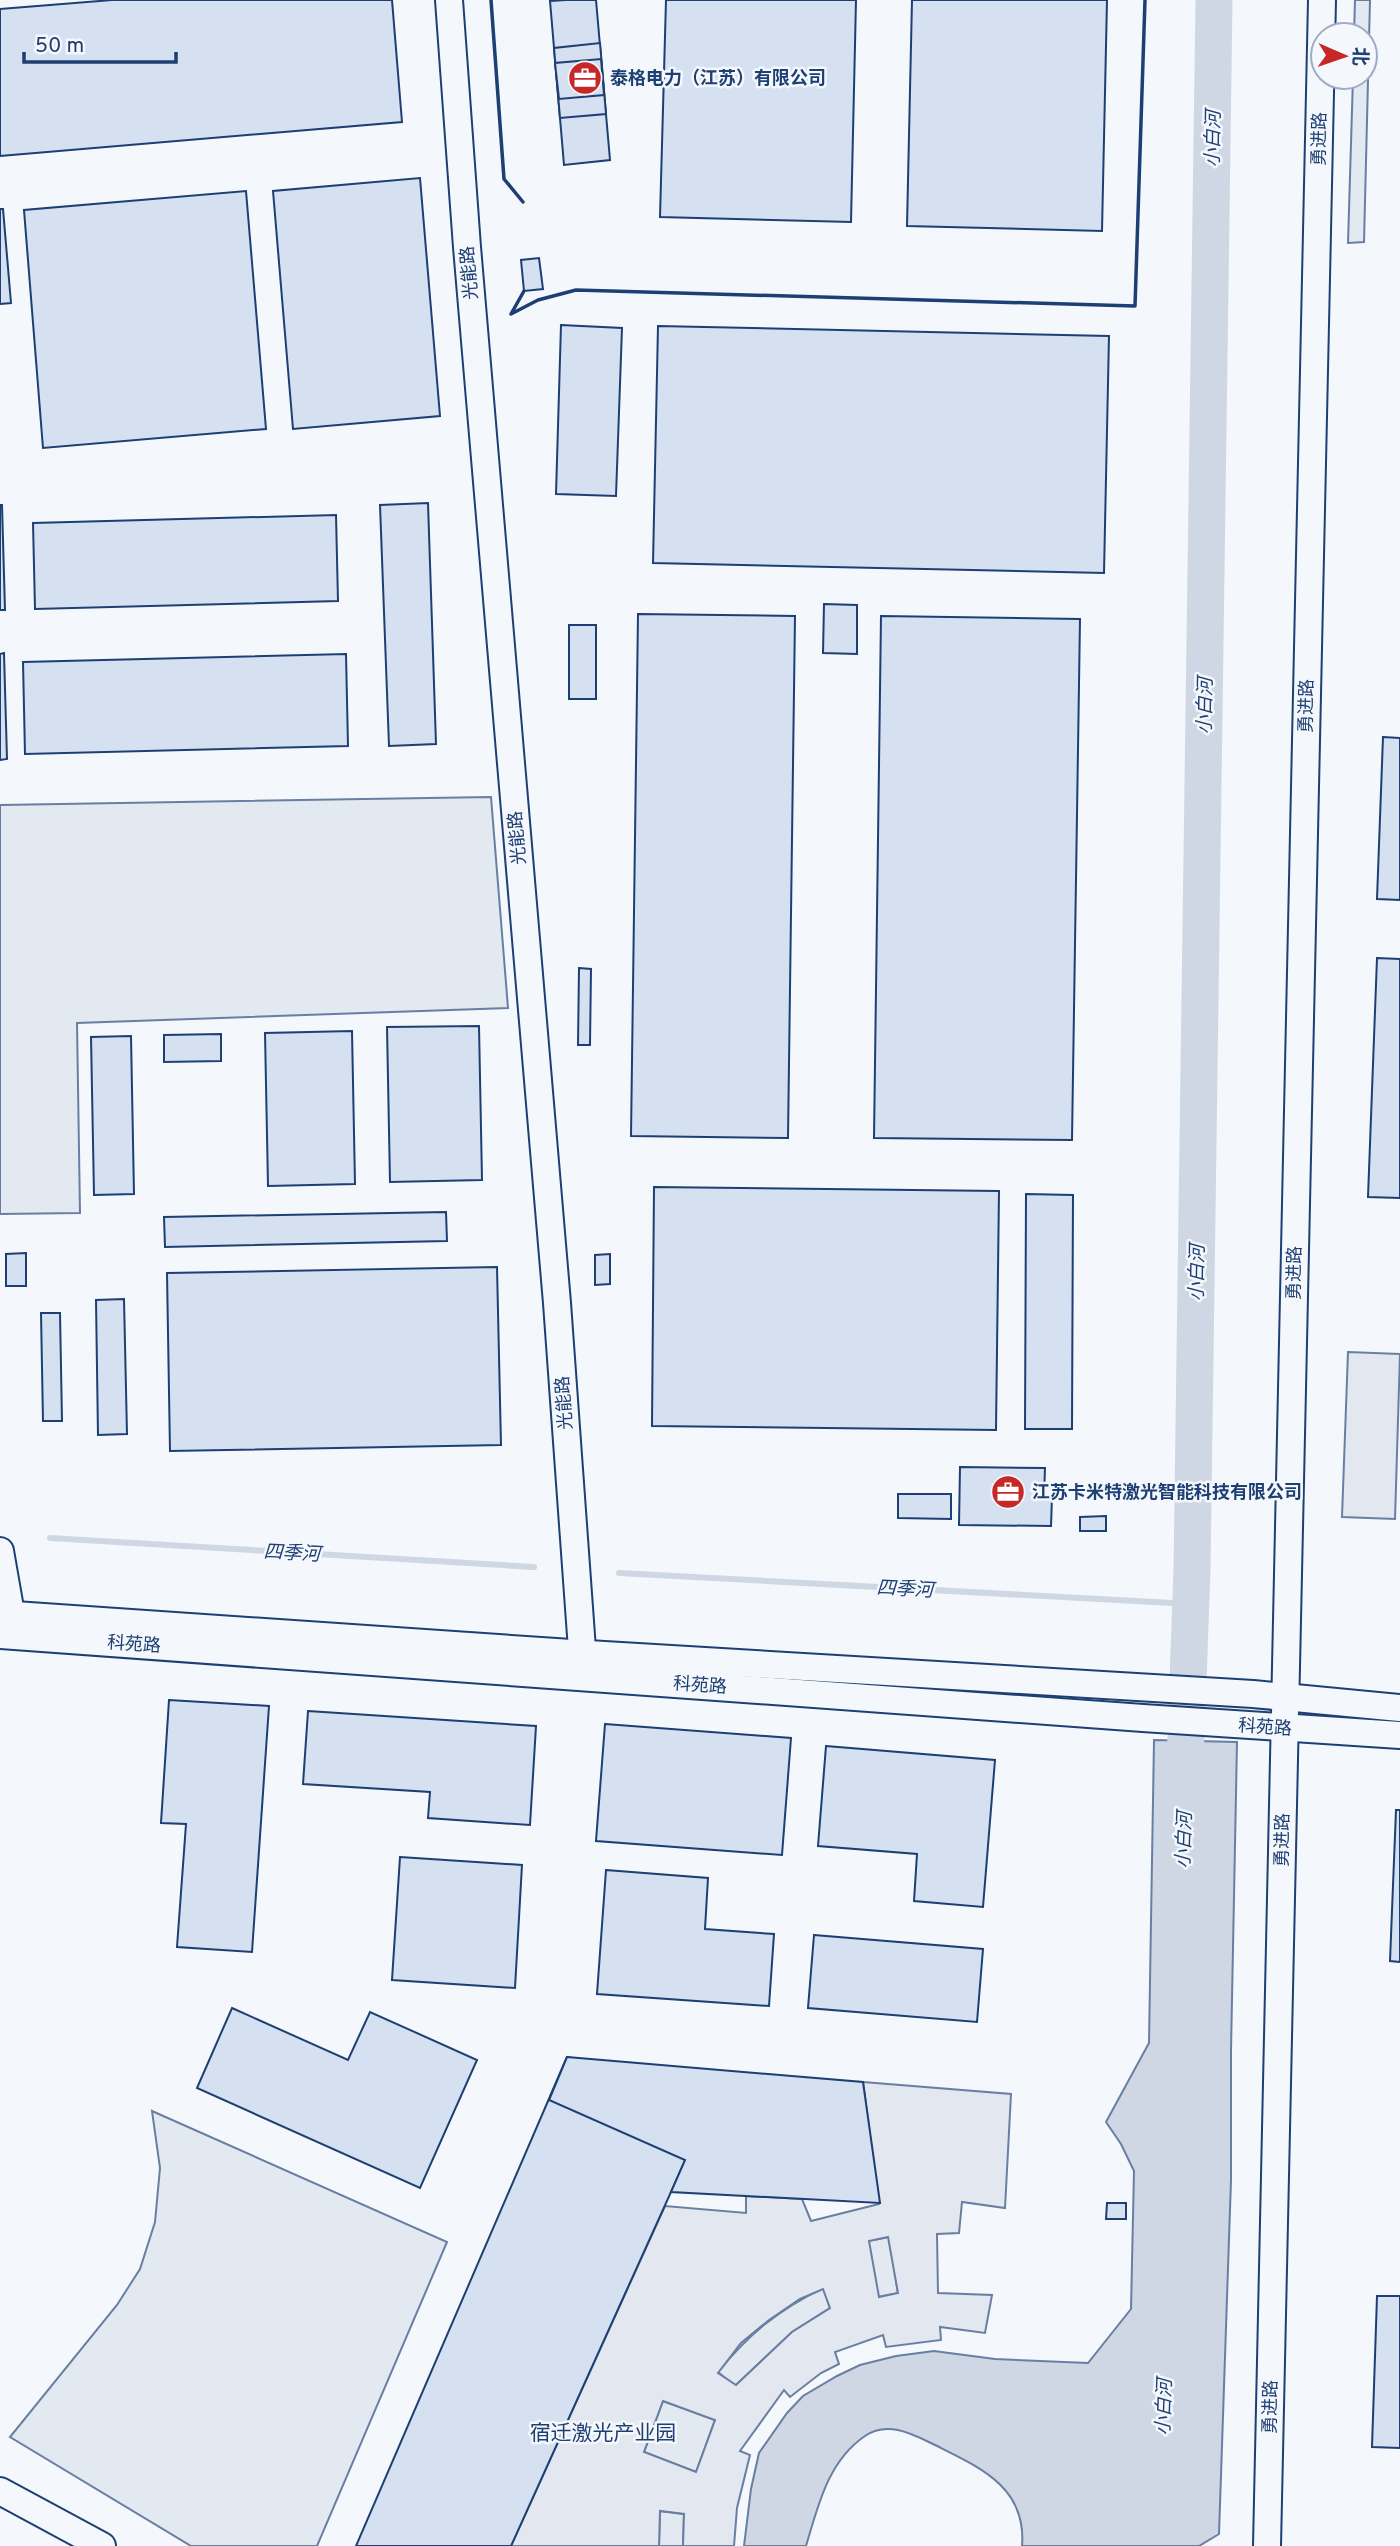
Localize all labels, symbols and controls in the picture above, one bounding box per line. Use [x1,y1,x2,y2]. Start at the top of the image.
scale bar [24,21,177,65]
north arrow [1309,21,1379,91]
text: 50 m [35,33,84,60]
text: 北 [1347,47,1371,66]
office icon: 泰格电力（江苏）有限公司 [566,59,604,97]
place label: 泰格电力（江苏）有限公司 [610,68,826,91]
water label: 小白河 [1202,106,1227,168]
street label: 勇进路 [1309,112,1332,166]
street label: 光能路 [457,245,484,301]
water label: 小白河 [1194,673,1219,735]
street label: 勇进路 [1296,679,1319,733]
street label: 光能路 [505,810,532,866]
water label: 小白河 [1186,1240,1211,1302]
street label: 勇进路 [1284,1246,1307,1300]
street label: 光能路 [552,1375,579,1431]
office icon: 江苏卡米特激光智能科技有限公司 [989,1473,1027,1511]
place label: 江苏卡米特激光智能科技有限公司 [1032,1482,1302,1505]
water label: 四季河 [263,1541,325,1568]
water label: 四季河 [876,1577,938,1604]
street label: 科苑路 [106,1632,162,1659]
street label: 科苑路 [672,1673,728,1700]
street label: 科苑路 [1237,1715,1293,1742]
water label: 小白河 [1172,1807,1198,1869]
street label: 勇进路 [1272,1813,1295,1867]
water label: 小白河 [1152,2374,1178,2436]
street label: 勇进路 [1260,2380,1283,2434]
district label: 宿迁激光产业园 [530,2421,677,2448]

